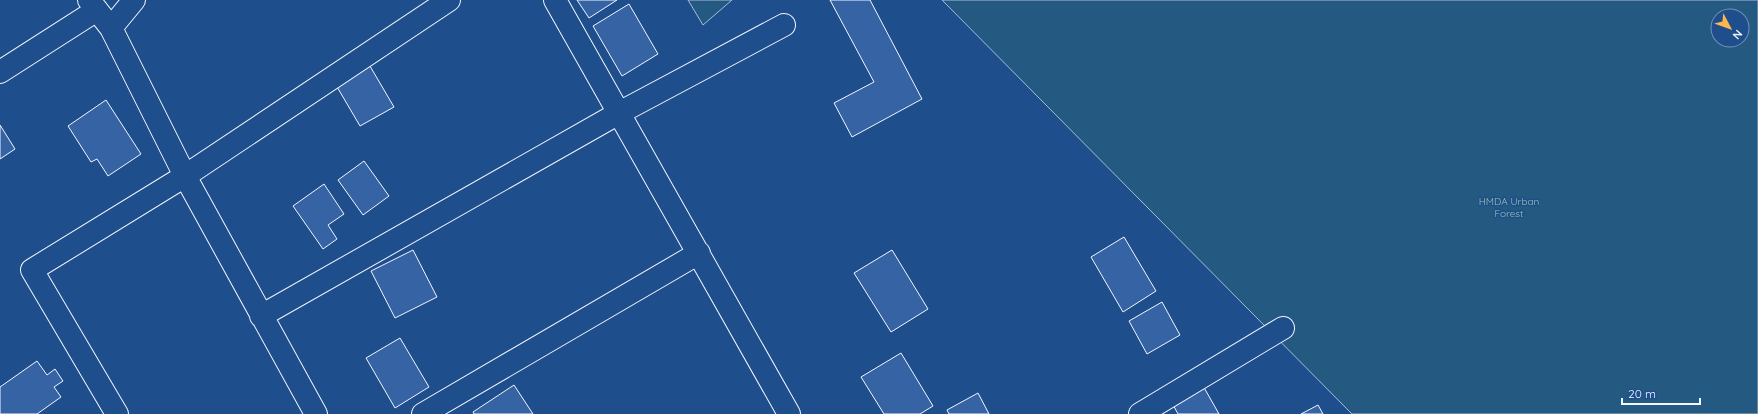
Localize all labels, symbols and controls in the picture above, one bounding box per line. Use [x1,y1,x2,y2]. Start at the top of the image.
north arrow [1710,8,1750,48]
text: N [1730,27,1745,42]
park label: HMDA Urban Forest [1479,195,1539,220]
scale bar [1622,380,1700,406]
text: 20 m [1628,386,1656,401]

